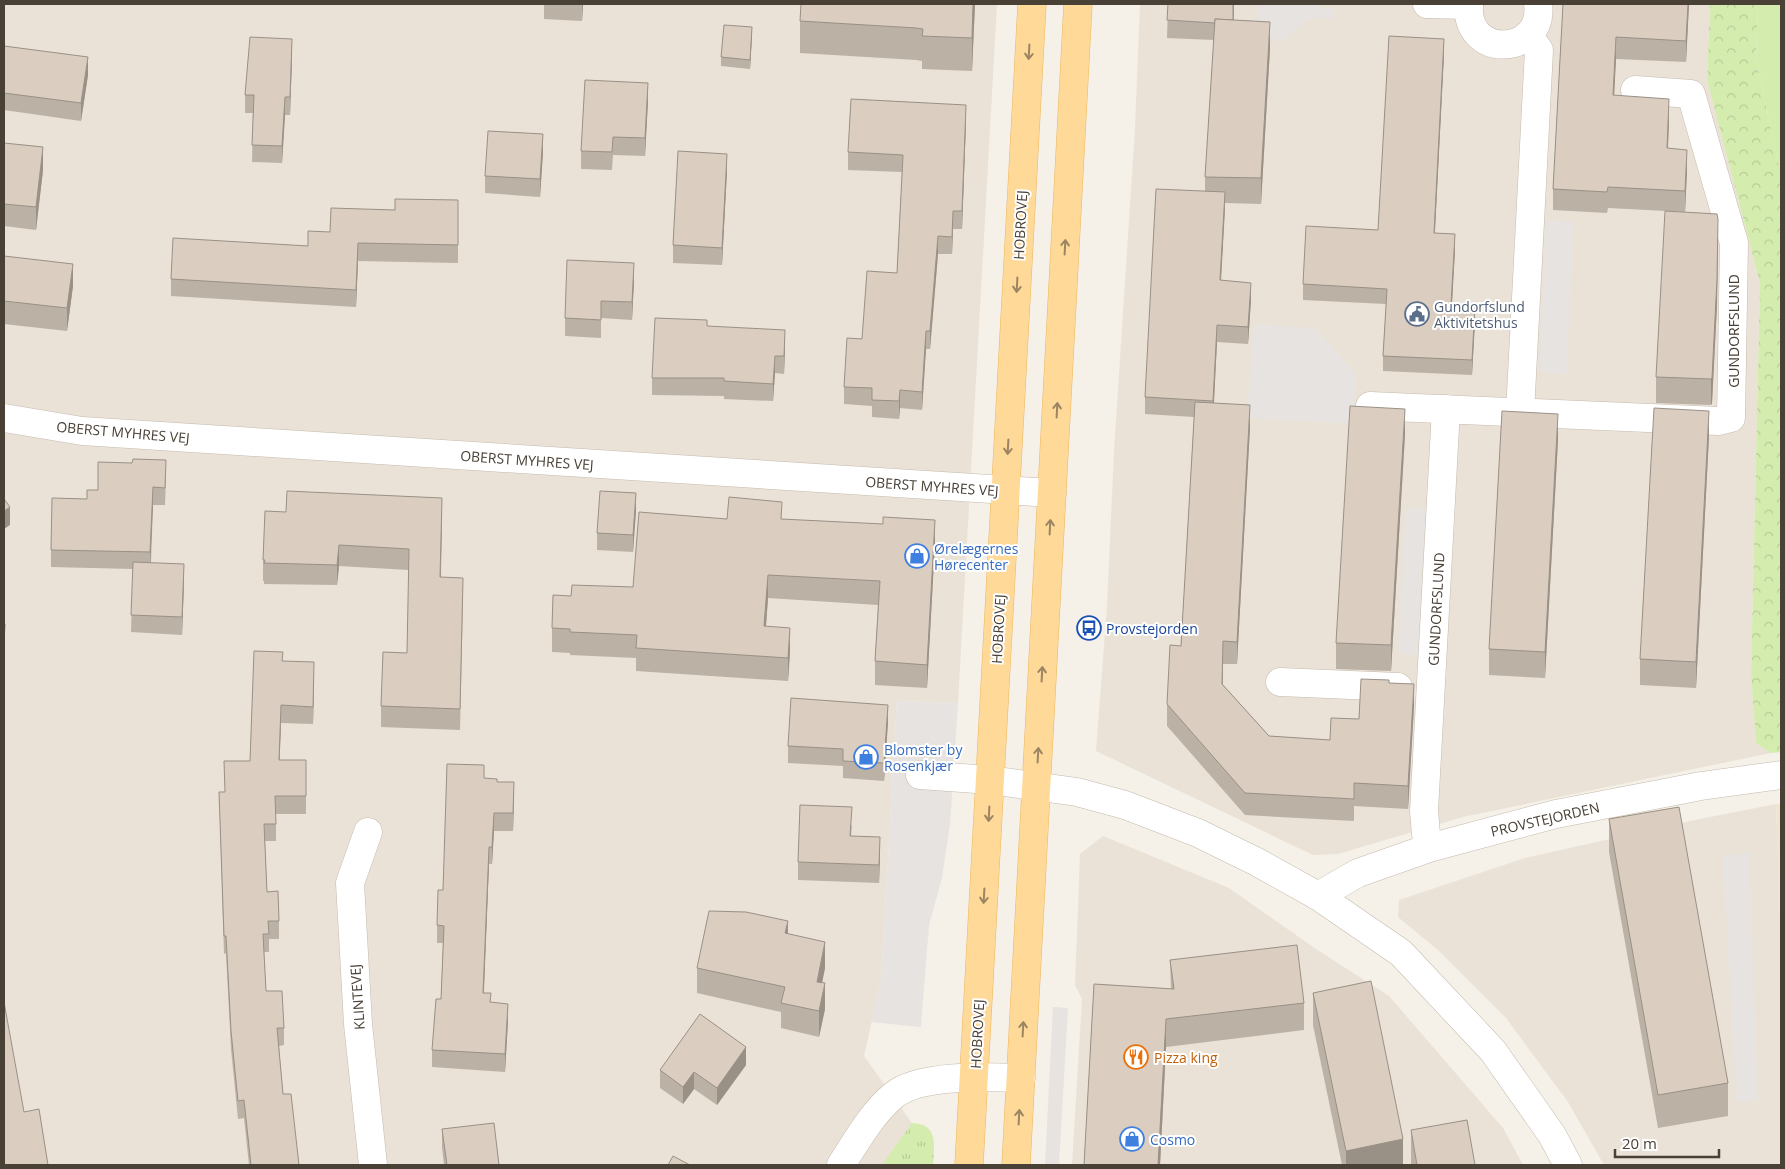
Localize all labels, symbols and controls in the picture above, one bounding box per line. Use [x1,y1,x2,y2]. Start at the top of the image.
one-way arrow [1025,44,1034,60]
street label: HOBROVEJ [1009,190,1031,260]
one-way arrow [1061,240,1070,256]
street label: GUNDORFSLUND [1724,274,1743,388]
one-way arrow [1012,276,1021,292]
place label: Gundorfslund Aktivitetshus [1434,297,1525,332]
public building icon: Gundorfslund Aktivitetshus [1404,301,1430,327]
one-way arrow [1052,402,1061,418]
street label: OBERST MYHRES VEJ [56,417,190,447]
one-way arrow [1004,439,1013,455]
street label: OBERST MYHRES VEJ [460,446,594,474]
street label: OBERST MYHRES VEJ [865,472,999,500]
one-way arrow [1046,519,1055,535]
place label: Ørelægernes Hørecenter [934,539,1019,574]
shop icon: Ørelægernes Hørecenter [904,543,930,569]
street label: GUNDORFSLUND [1424,552,1448,666]
street label: HOBROVEJ [987,594,1009,664]
bus stop icon: Provstejorden [1076,615,1102,641]
place label: Provstejorden [1106,619,1198,638]
one-way arrow [1037,666,1046,682]
place label: Blomster by Rosenkjær [884,740,963,775]
shop icon: Blomster by Rosenkjær [853,744,879,770]
one-way arrow [1033,747,1042,763]
street label: PROVSTEJORDEN [1489,797,1601,841]
one-way arrow [984,806,993,822]
one-way arrow [980,888,989,904]
street label: KLINTEVEJ [345,964,369,1030]
street label: HOBROVEJ [966,999,988,1069]
one-way arrow [1019,1022,1028,1038]
restaurant icon: Pizza king [1123,1044,1149,1070]
place label: Pizza king [1154,1048,1218,1067]
one-way arrow [1014,1109,1023,1125]
shop icon: Cosmo [1119,1126,1145,1152]
scale bar [1615,1126,1719,1158]
place label: Cosmo [1150,1130,1195,1149]
text: 20 m [1622,1133,1657,1153]

